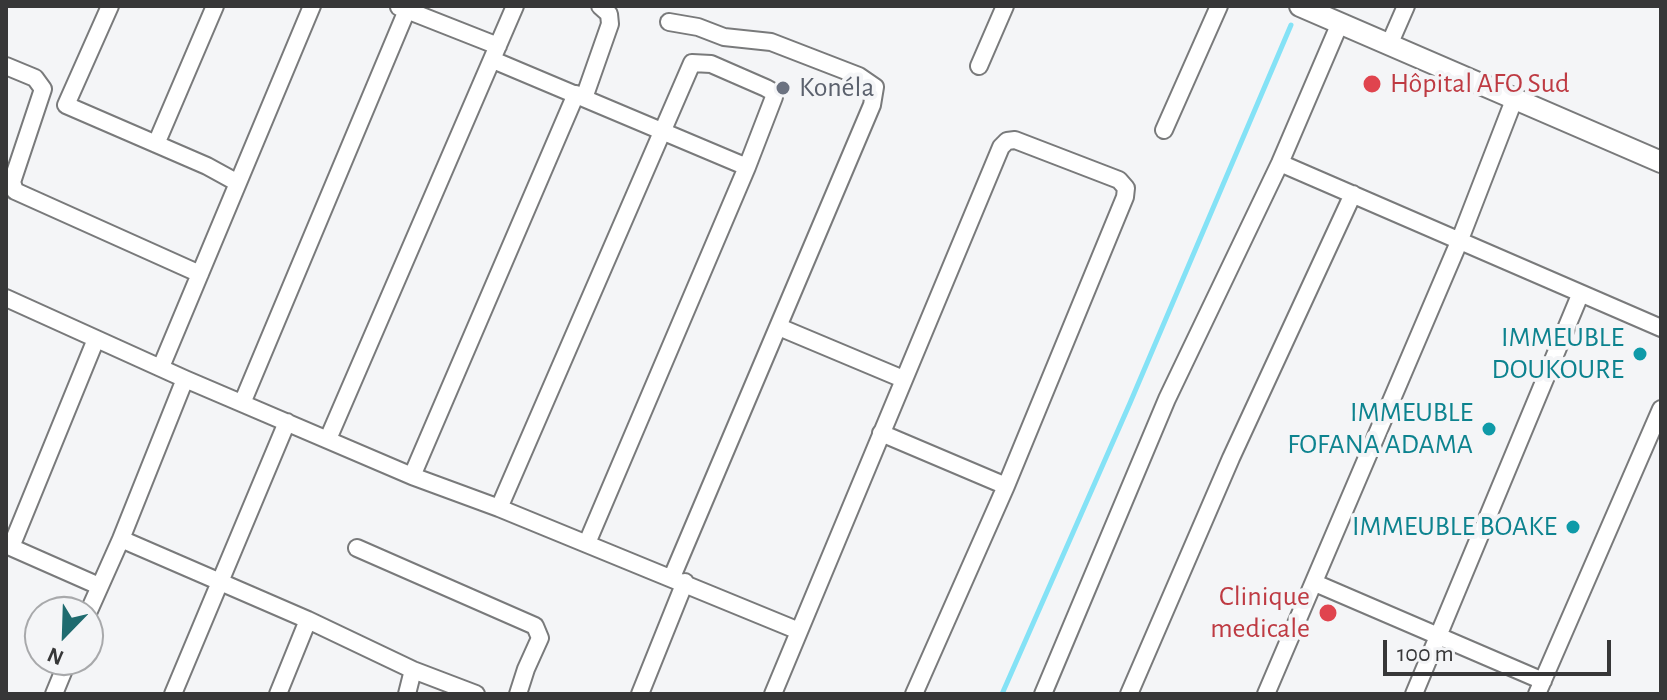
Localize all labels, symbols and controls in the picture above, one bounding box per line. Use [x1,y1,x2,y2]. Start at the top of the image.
place label: Hôpital AFO Sud [1390,67,1569,101]
place label: Konéla [799,71,874,105]
marker: Hôpital AFO Sud [1361,73,1383,95]
marker: Konéla [774,79,792,97]
place label: IMMEUBLE DOUKOURE [1492,321,1624,387]
marker: IMMEUBLE DOUKOURE [1631,345,1649,363]
place label: IMMEUBLE FOFANA ADAMA [1287,396,1473,462]
marker: IMMEUBLE FOFANA ADAMA [1480,420,1498,438]
place label: IMMEUBLE BOAKE [1352,510,1557,544]
marker: IMMEUBLE BOAKE [1564,518,1582,536]
place label: Clinique medicale [1210,580,1310,646]
north arrow [24,596,104,676]
marker: Clinique medicale [1317,602,1339,624]
scale bar [1387,624,1615,674]
text: 100 m [1397,642,1454,666]
text: N [44,643,67,669]

